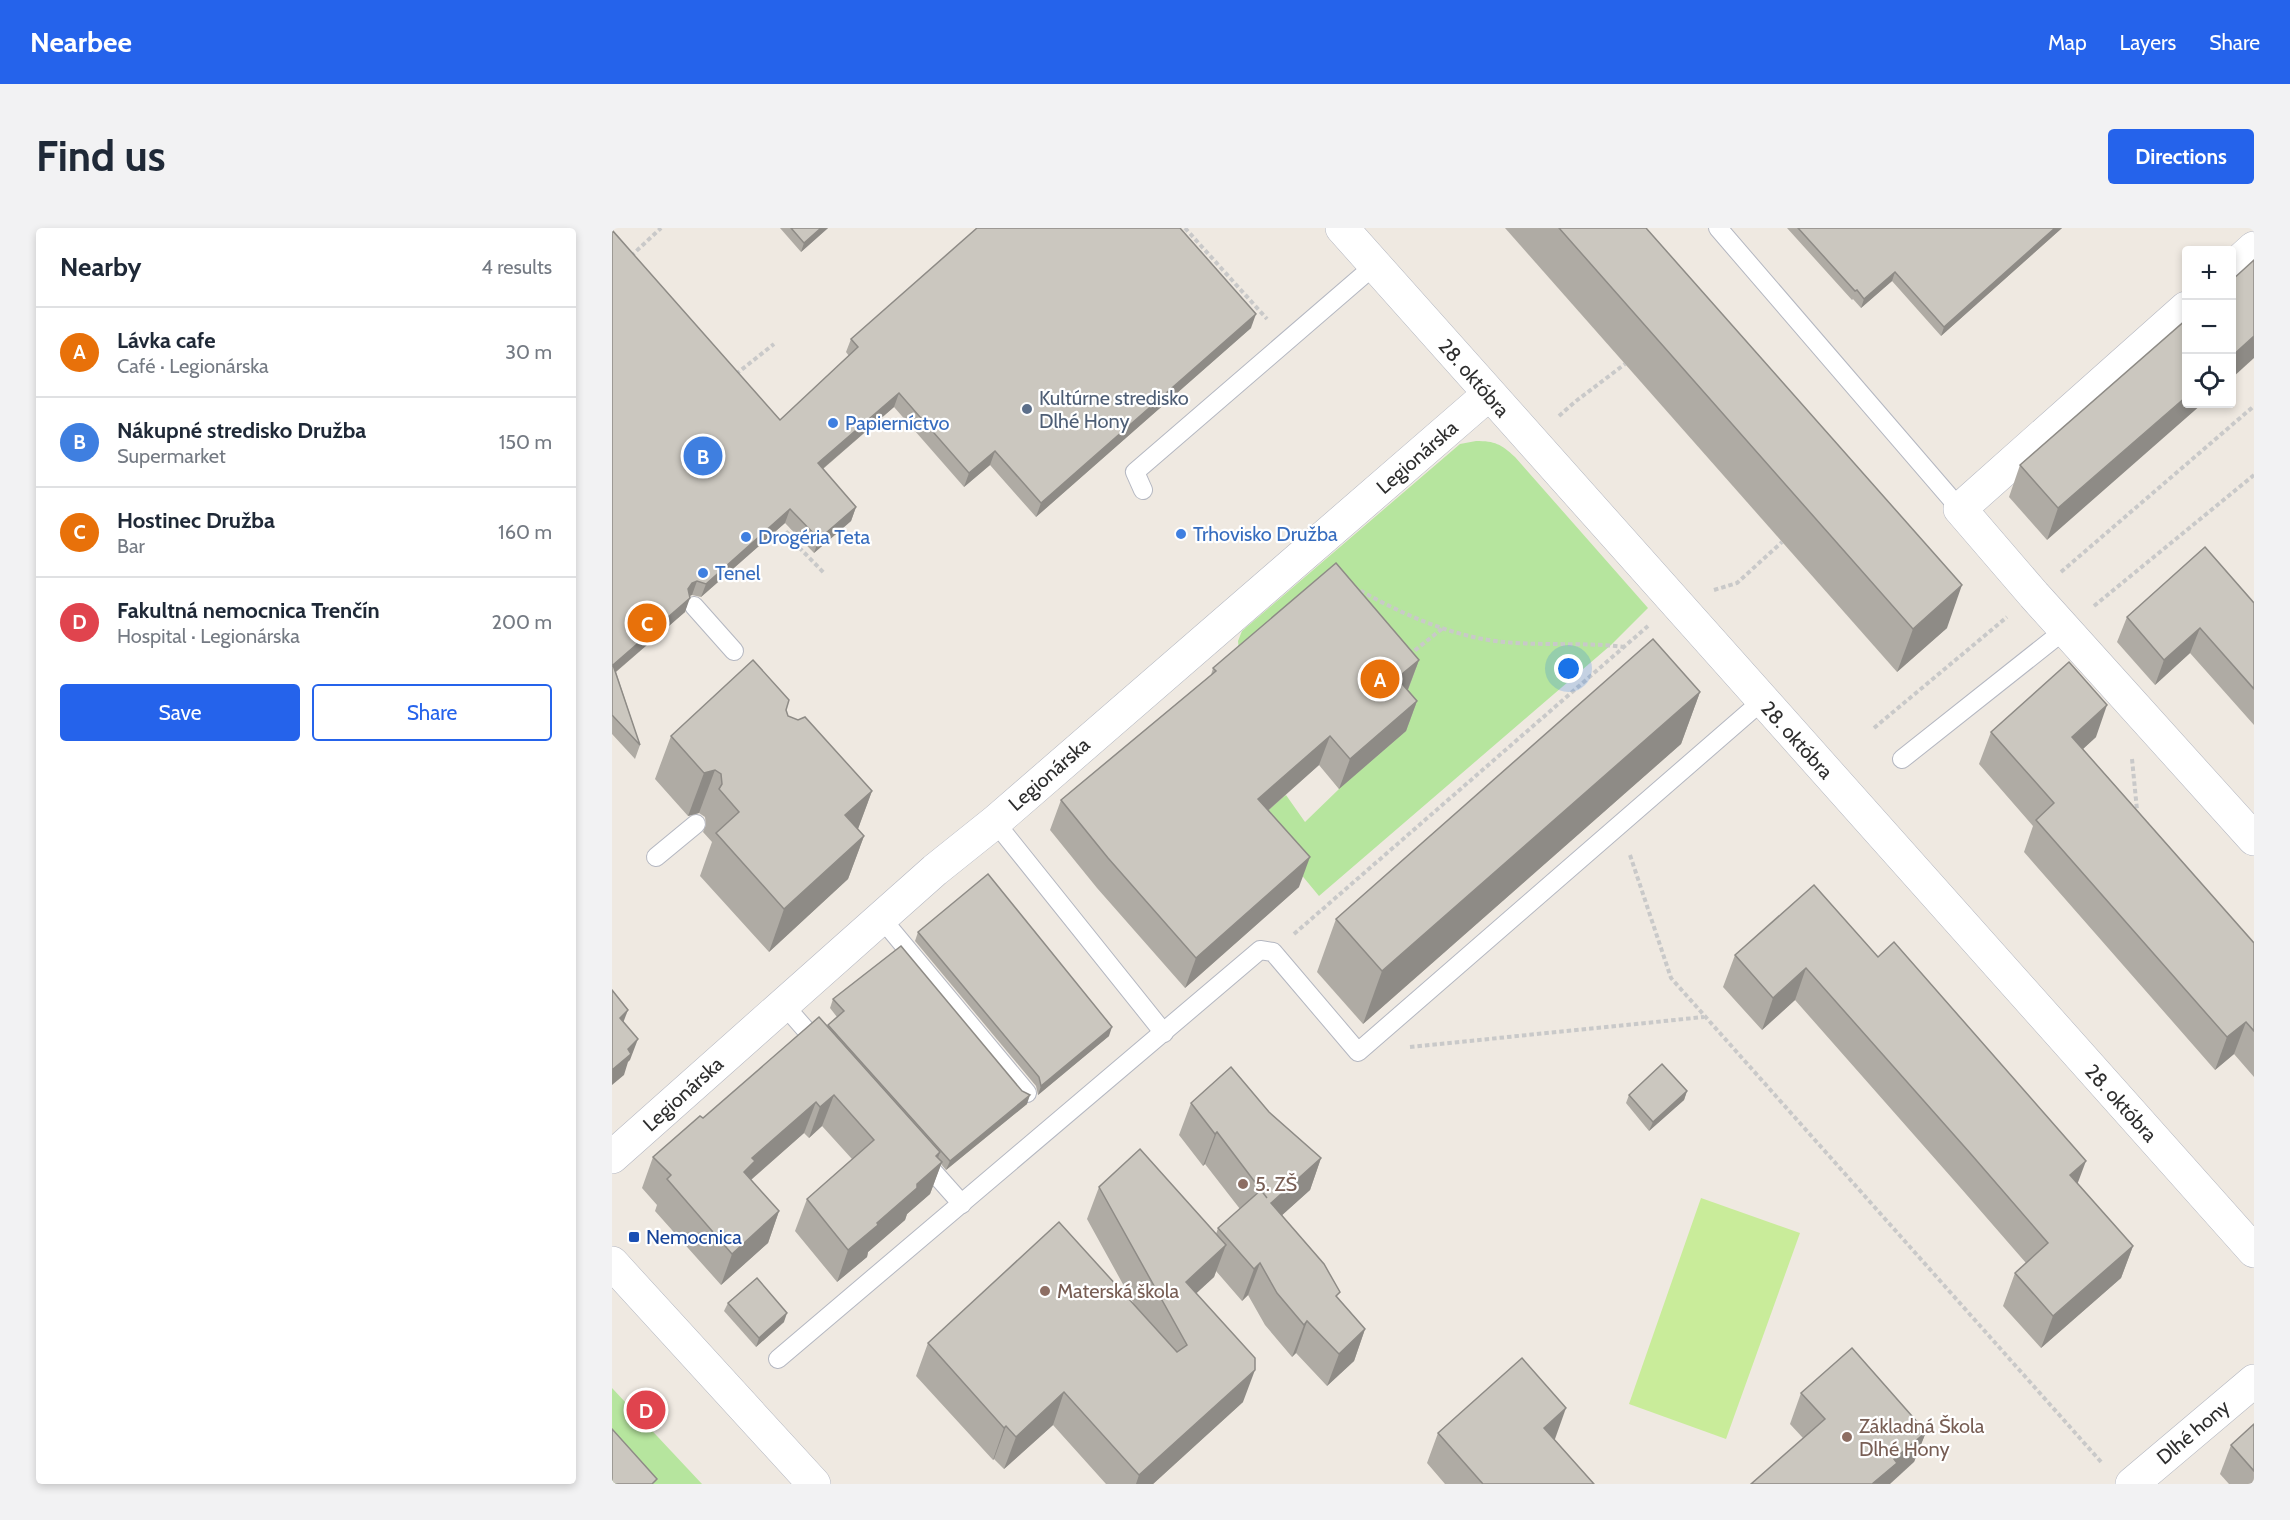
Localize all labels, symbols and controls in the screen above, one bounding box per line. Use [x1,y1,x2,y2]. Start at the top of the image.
text: Nearbee [30,25,132,59]
text: Map [2048,30,2087,55]
text: Layers [2120,30,2176,55]
text: Share [2209,30,2260,55]
button: Directions [2108,129,2254,184]
text: Find us [36,130,165,182]
map controls [2182,246,2236,408]
button: + [2182,246,2236,300]
text: Nearby [60,251,141,283]
text: 4 results [481,255,552,279]
button: − [2182,300,2236,354]
text: Lávka cafe [117,327,215,354]
street label: 28. októbra [1434,334,1515,422]
text: A [73,340,86,364]
text: 30 m [505,340,552,364]
text: Café · Legionárska [117,354,269,378]
button: locate [2182,354,2236,408]
place label: Kultúrne stredisko Dlhé Hony [1039,386,1189,433]
marker: Kultúrne stredisko Dlhé Hony [1020,402,1034,416]
place label: Papierníctvo [845,411,950,435]
street label: Legionárska [1372,415,1463,499]
marker: Papierníctvo [826,416,840,430]
text: Nákupné stredisko Družba [117,417,366,444]
text: B [73,430,86,454]
text: 150 m [499,430,552,454]
pin: B [684,434,722,478]
text: Supermarket [117,444,226,468]
text: Hostinec Družba [117,507,275,534]
text: C [73,520,86,544]
text: 160 m [498,520,552,544]
place label: Trhovisko Družba [1193,522,1338,546]
place label: Drogéria Teta [758,525,870,549]
marker: Trhovisko Družba [1174,527,1188,541]
marker: Drogéria Teta [739,530,753,544]
text: Bar [117,534,145,558]
place label: Tenel [715,561,761,585]
marker: Tenel [696,566,710,580]
text: Fakultná nemocnica Trenčín [117,597,380,624]
pin: C [627,600,666,646]
text: D [72,610,87,634]
text: 200 m [492,610,552,634]
text: Hospital · Legionárska [117,624,300,648]
your location [1554,654,1583,683]
pin: A [1360,656,1400,702]
button: Save [60,684,300,741]
button: Share [312,684,552,741]
street label: 28. októbra [1756,696,1838,784]
street label: Legionárska [1004,732,1095,816]
street label: Legionárska [638,1052,728,1136]
street label: 28. októbra [2080,1059,2162,1147]
place label: 5. ZŠ [1255,1172,1297,1196]
marker: 5. ZŠ [1236,1177,1250,1191]
place label: Nemocnica [646,1225,742,1249]
marker: Nemocnica [627,1230,641,1244]
place label: Materská škola [1057,1279,1179,1303]
marker: Materská škola [1038,1284,1052,1298]
pin: D [627,1388,666,1432]
street label: Dlhé hony [2152,1395,2234,1469]
place label: Základná Škola Dlhé Hony [1859,1414,1985,1461]
marker: Základná Škola Dlhé Hony [1840,1430,1854,1444]

